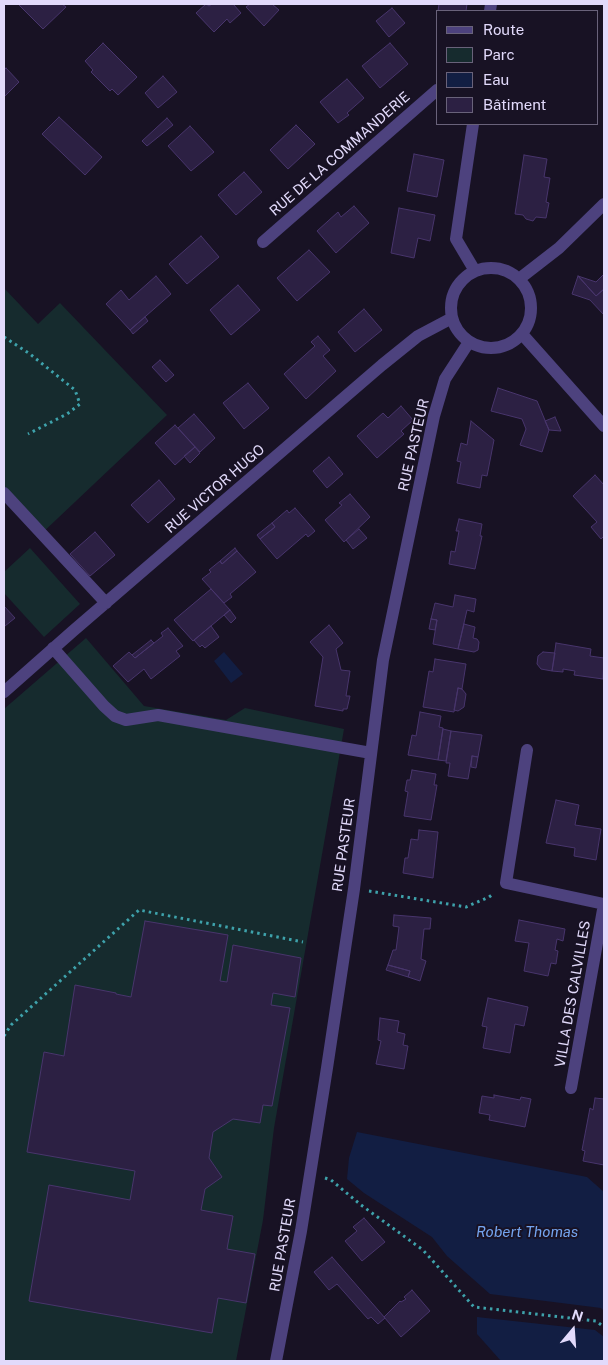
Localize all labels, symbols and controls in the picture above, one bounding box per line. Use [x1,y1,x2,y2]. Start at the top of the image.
legend [436,10,598,125]
text: Route [483,21,524,38]
text: Parc [483,46,515,63]
text: Eau [483,71,509,88]
street label: RUE DE LA COMMANDERIE [266,88,414,220]
text: Bâtiment [483,96,546,113]
street label: RUE PASTEUR [395,397,433,493]
street label: RUE VICTOR HUGO [162,441,268,537]
street label: RUE PASTEUR [329,797,359,893]
street label: VILLA DES CALVILLES [552,919,594,1069]
street label: RUE PASTEUR [267,1197,299,1293]
water label: Robert Thomas [476,1223,578,1241]
north arrow [548,1305,598,1355]
text: N [570,1306,585,1325]

